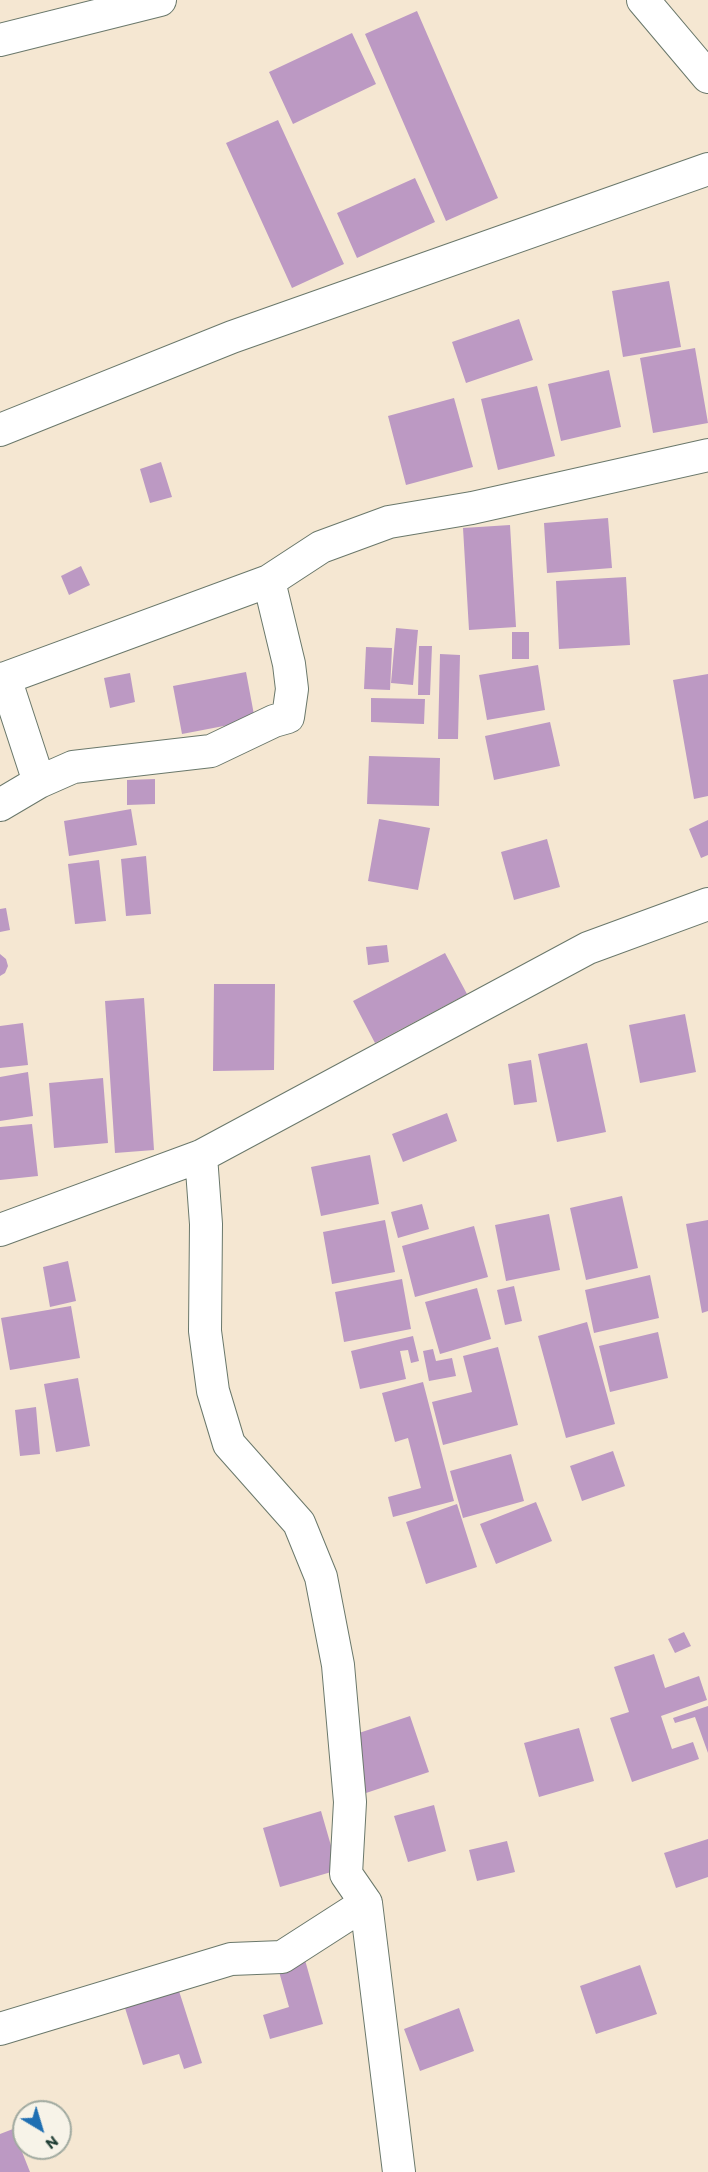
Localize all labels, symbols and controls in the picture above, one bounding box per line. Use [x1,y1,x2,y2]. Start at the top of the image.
north arrow [12,2100,72,2160]
text: N [42,2132,62,2154]

